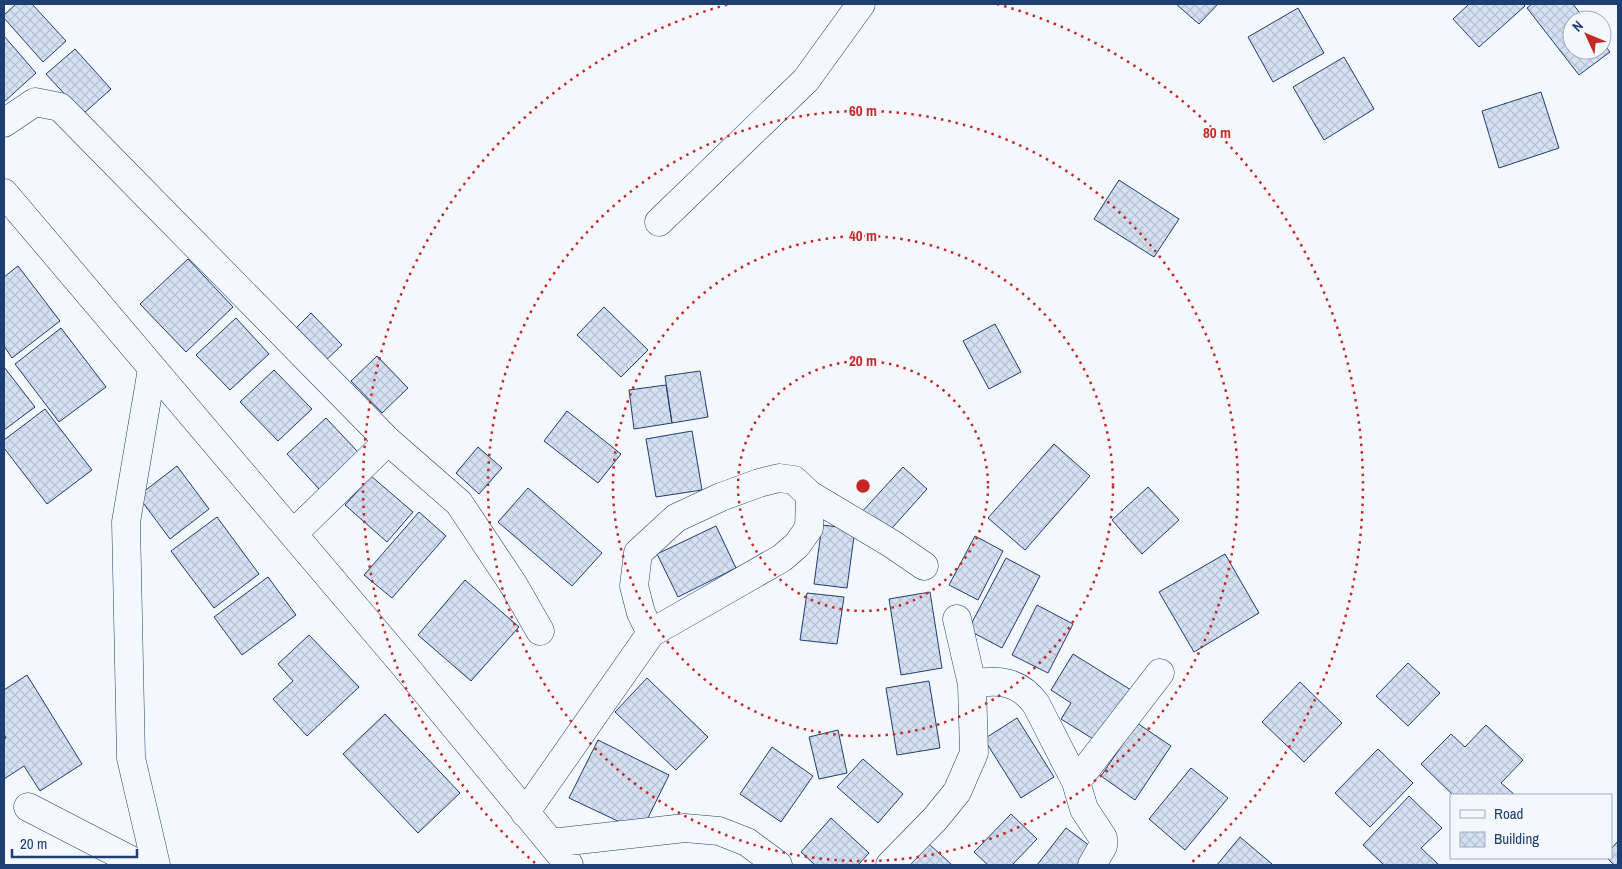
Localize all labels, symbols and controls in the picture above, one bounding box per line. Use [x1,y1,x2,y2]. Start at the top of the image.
north arrow [1562,10,1612,60]
text: N [1568,17,1587,35]
text: 60 m [849,100,877,121]
text: 80 m [1203,122,1231,143]
text: 40 m [849,225,877,246]
text: 20 m [849,350,877,371]
centre of rings [854,477,872,495]
legend [1450,794,1612,859]
text: Road [1494,803,1523,824]
scale bar [12,826,138,858]
text: Building [1494,828,1539,849]
text: 20 m [20,833,47,854]

